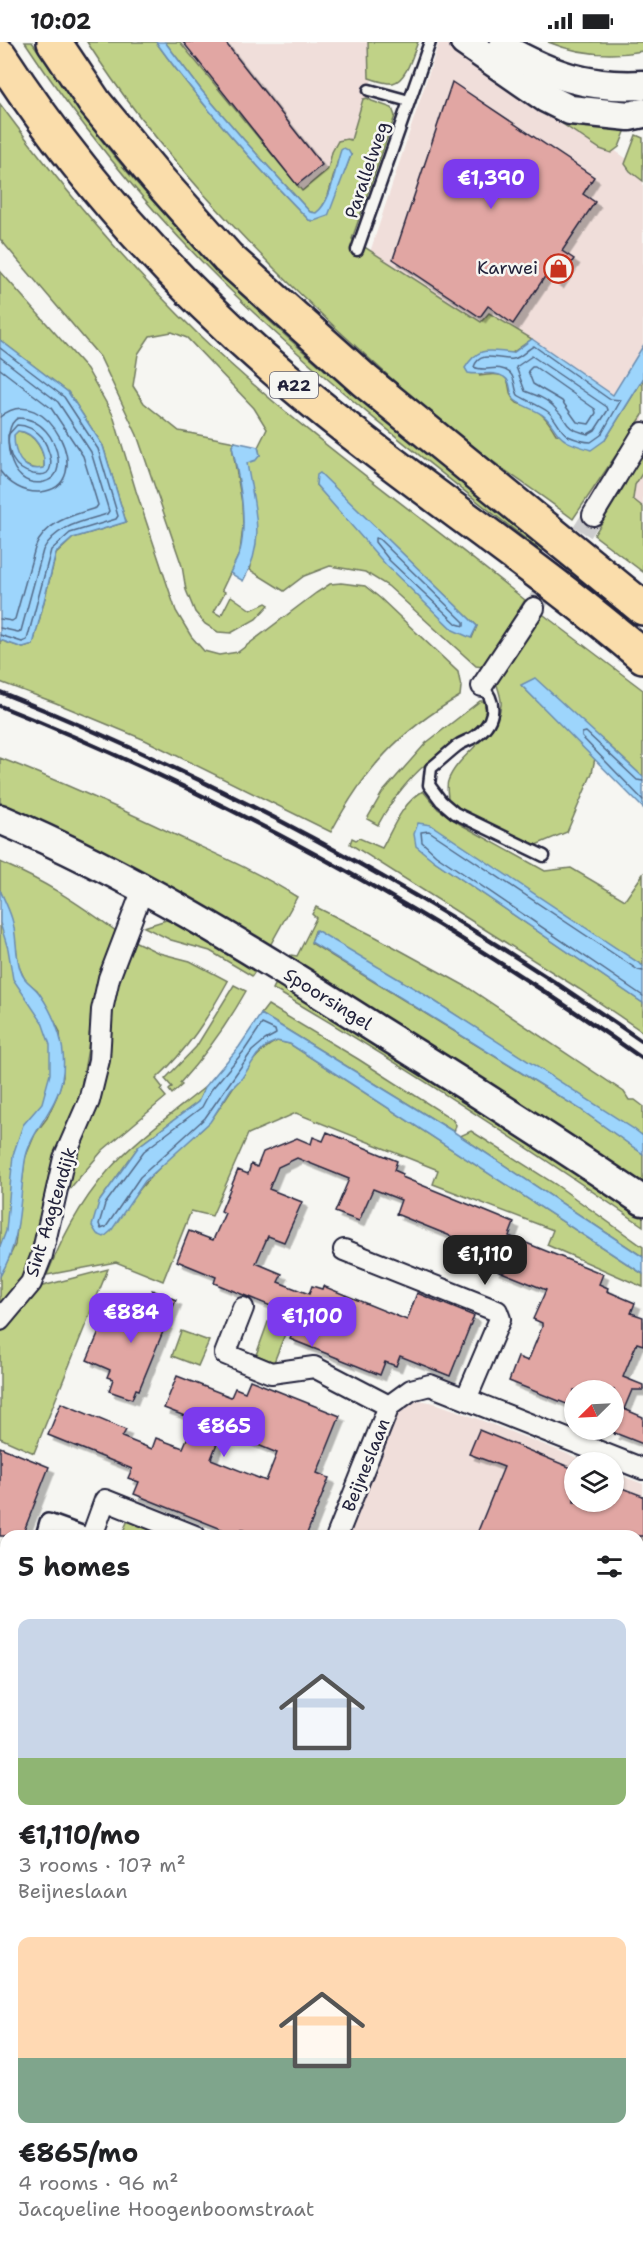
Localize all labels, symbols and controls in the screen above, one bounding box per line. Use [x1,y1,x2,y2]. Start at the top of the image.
text: 10:02 [30,7,91,36]
street label: Parallelweg [339,118,395,222]
pin: €1,390 [442,159,540,210]
text: €1,390 [457,165,525,191]
shop icon: Karwei [543,252,575,284]
place label: Karwei [477,256,538,280]
road number: A22 [270,372,318,398]
street label: Spoorsingel [279,962,377,1036]
street label: Sint Aagtendijk [20,1144,82,1280]
pin: €1,110 [436,1235,534,1286]
text: €1,110 [457,1241,513,1267]
pin: €884 [95,1293,167,1344]
pin: €1,100 [263,1297,361,1348]
text: €884 [103,1299,159,1325]
text: €1,100 [281,1303,343,1329]
north arrow [564,1380,624,1440]
map controls [564,1380,624,1512]
pin: €865 [188,1407,260,1458]
text: €865 [197,1413,251,1439]
street label: Beijneslaan [336,1415,396,1515]
button: layers [564,1452,624,1512]
text: 5 homes [18,1549,130,1584]
icon: filters [593,1550,626,1583]
icon: home [268,1658,376,1766]
text: €1,110/mo [18,1817,140,1852]
text: 3 rooms · 107 m² [18,1852,186,1878]
text: Beijneslaan [18,1878,127,1904]
icon: home [268,1976,376,2084]
text: €865/mo [18,2135,138,2170]
text: 4 rooms · 96 m² [18,2170,179,2196]
text: Jacqueline Hoogenboomstraat [18,2196,314,2222]

